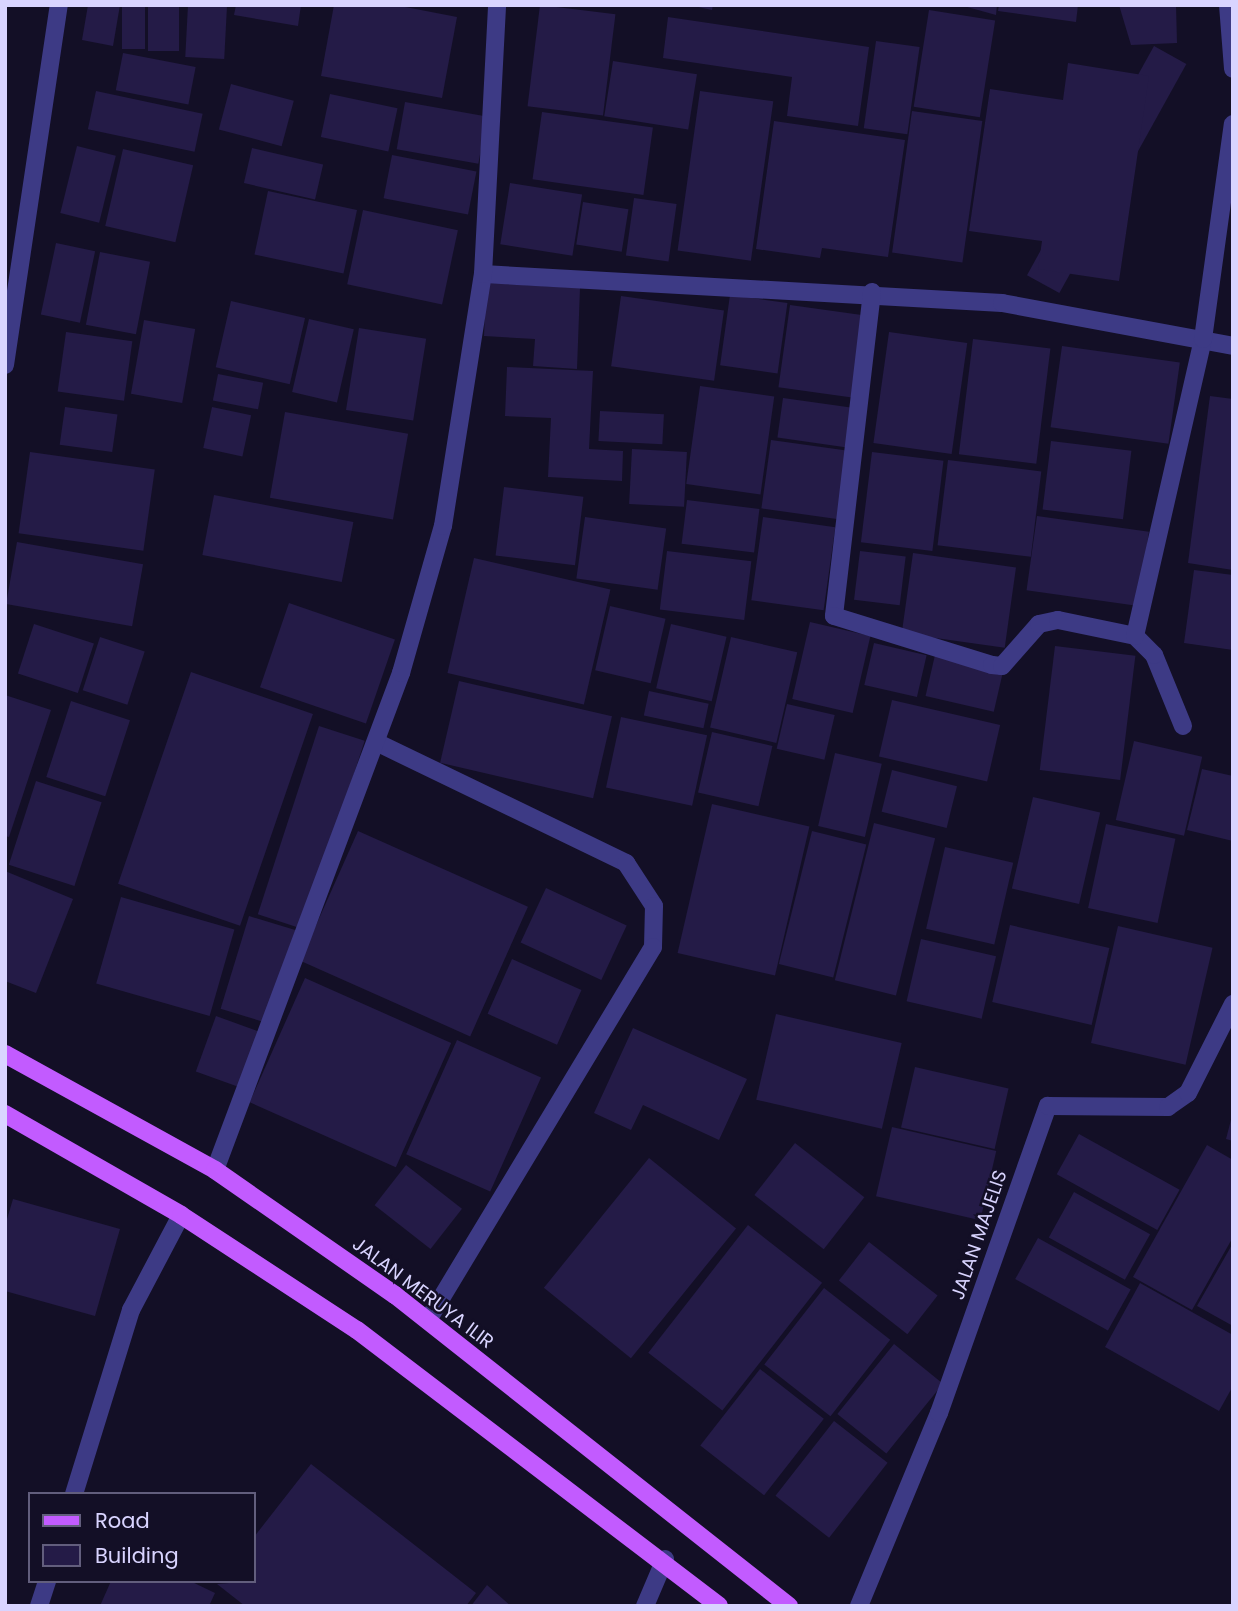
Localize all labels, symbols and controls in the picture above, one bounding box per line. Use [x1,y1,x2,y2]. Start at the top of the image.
street label: JALAN MAJELIS [946,1167,1012,1303]
street label: JALAN MERUYA ILIR [348,1232,498,1354]
legend [28,1492,256,1583]
text: Road [95,1506,150,1535]
text: Building [95,1541,179,1570]

